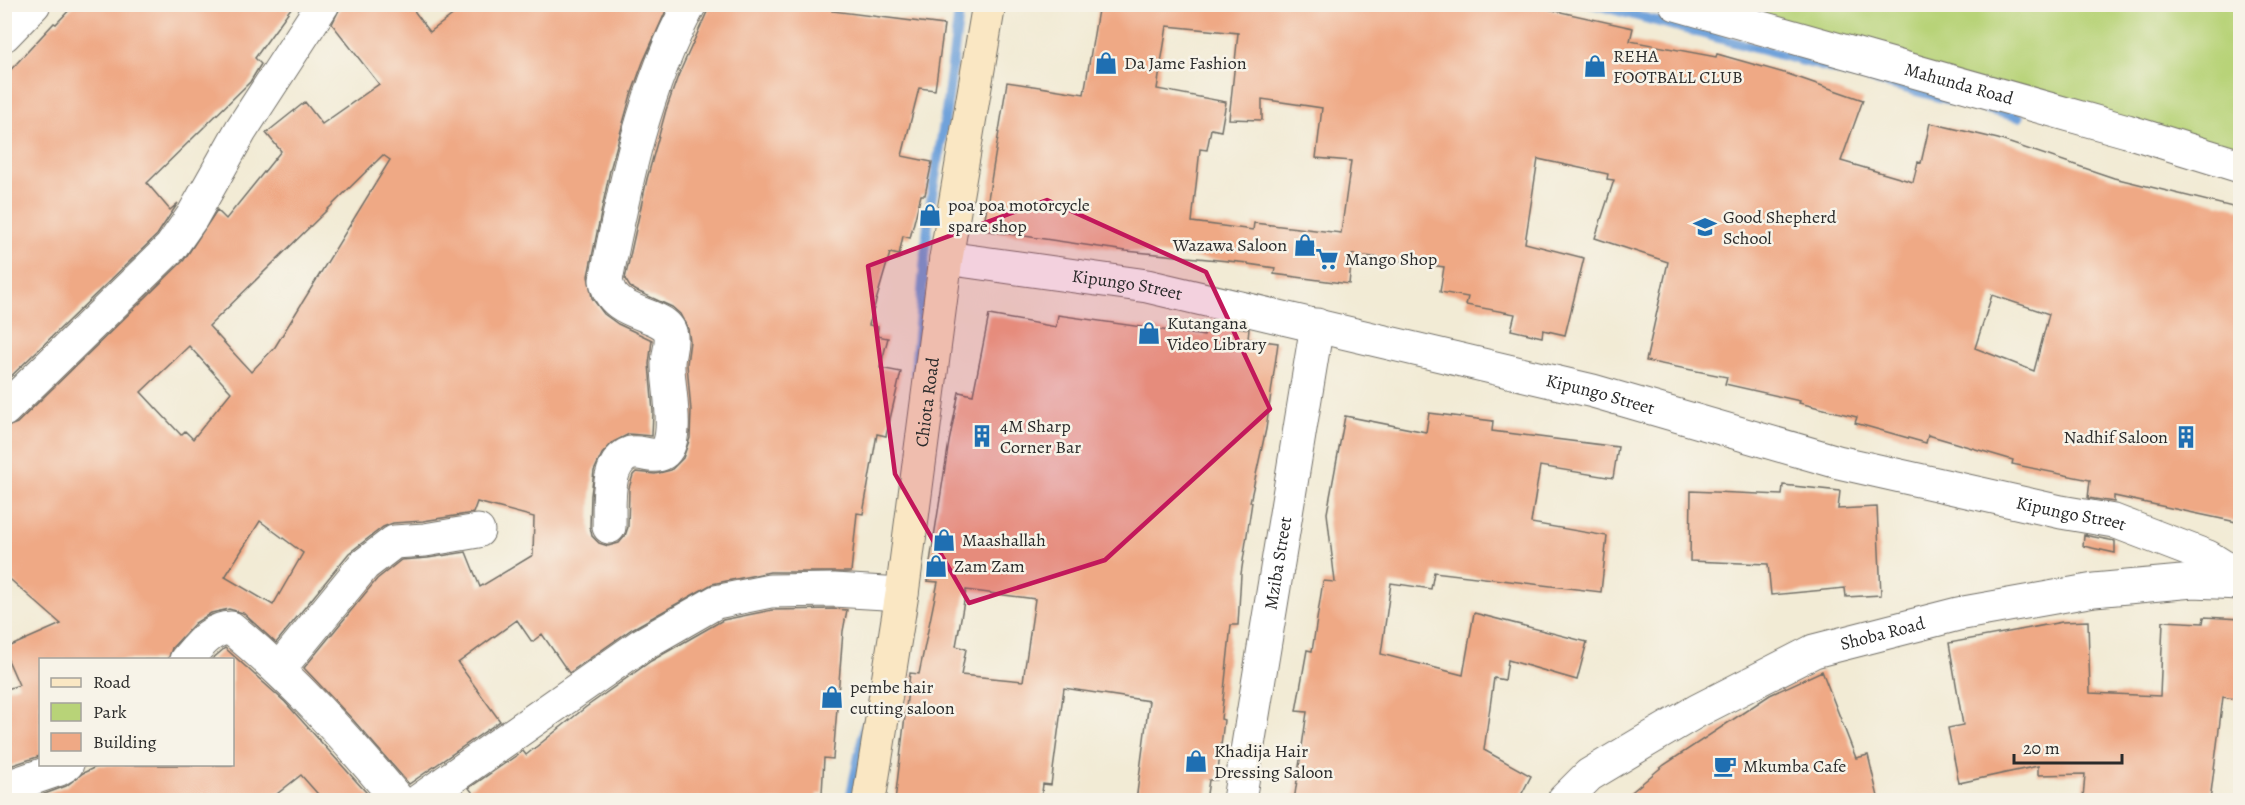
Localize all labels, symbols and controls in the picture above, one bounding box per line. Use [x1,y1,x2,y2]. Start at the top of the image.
place label: REHA FOOTBALL CLUB [1613,44,1743,89]
shop icon: Da Jame Fashion [1093,50,1119,76]
place label: Da Jame Fashion [1124,51,1247,75]
shop icon: REHA FOOTBALL CLUB [1582,53,1608,79]
street label: Mahunda Road [1902,57,2016,110]
place label: poa poa motorcycle spare shop [948,193,1090,238]
shop icon: poa poa motorcycle spare shop [917,202,943,228]
place label: Good Shepherd School [1723,205,1837,250]
school or university icon: Good Shepherd School [1692,214,1718,240]
shop icon: Wazawa Saloon [1292,232,1318,258]
place label: Wazawa Saloon [1172,233,1287,257]
supermarket icon: Mango Shop [1314,246,1340,272]
place label: Mango Shop [1345,247,1437,271]
street label: Kipungo Street [1070,264,1185,306]
place label: Kutangana Video Library [1166,311,1267,356]
shop icon: Kutangana Video Library [1136,320,1162,346]
street label: Chiota Road [909,356,945,449]
street label: Kipungo Street [1544,368,1657,420]
place label: 4M Sharp Corner Bar [1000,414,1081,459]
building icon: 4M Sharp Corner Bar [969,423,995,449]
building icon: Nadhif Saloon [2173,424,2199,450]
place label: Nadhif Saloon [2063,425,2168,449]
street label: Kipungo Street [2014,490,2130,537]
street label: Mziba Street [1258,515,1297,612]
shop icon: Maashallah [931,527,957,553]
place label: Maashallah [962,528,1046,552]
shop icon: Zam Zam [923,553,949,579]
place label: Zam Zam [954,554,1025,578]
street label: Shoba Road [1837,611,1928,656]
legend [39,658,234,766]
text: Road [93,670,131,694]
place label: pembe hair cutting saloon [850,675,955,720]
shop icon: pembe hair cutting saloon [819,684,845,710]
text: Park [93,700,127,724]
scale bar [2014,727,2122,765]
text: Building [93,730,157,754]
text: 20 m [2023,736,2060,760]
place label: Khadija Hair Dressing Saloon [1214,739,1333,784]
shop icon: Khadija Hair Dressing Saloon [1183,748,1209,774]
cafe icon: Mkumba Cafe [1712,753,1738,779]
place label: Mkumba Cafe [1743,754,1846,778]

